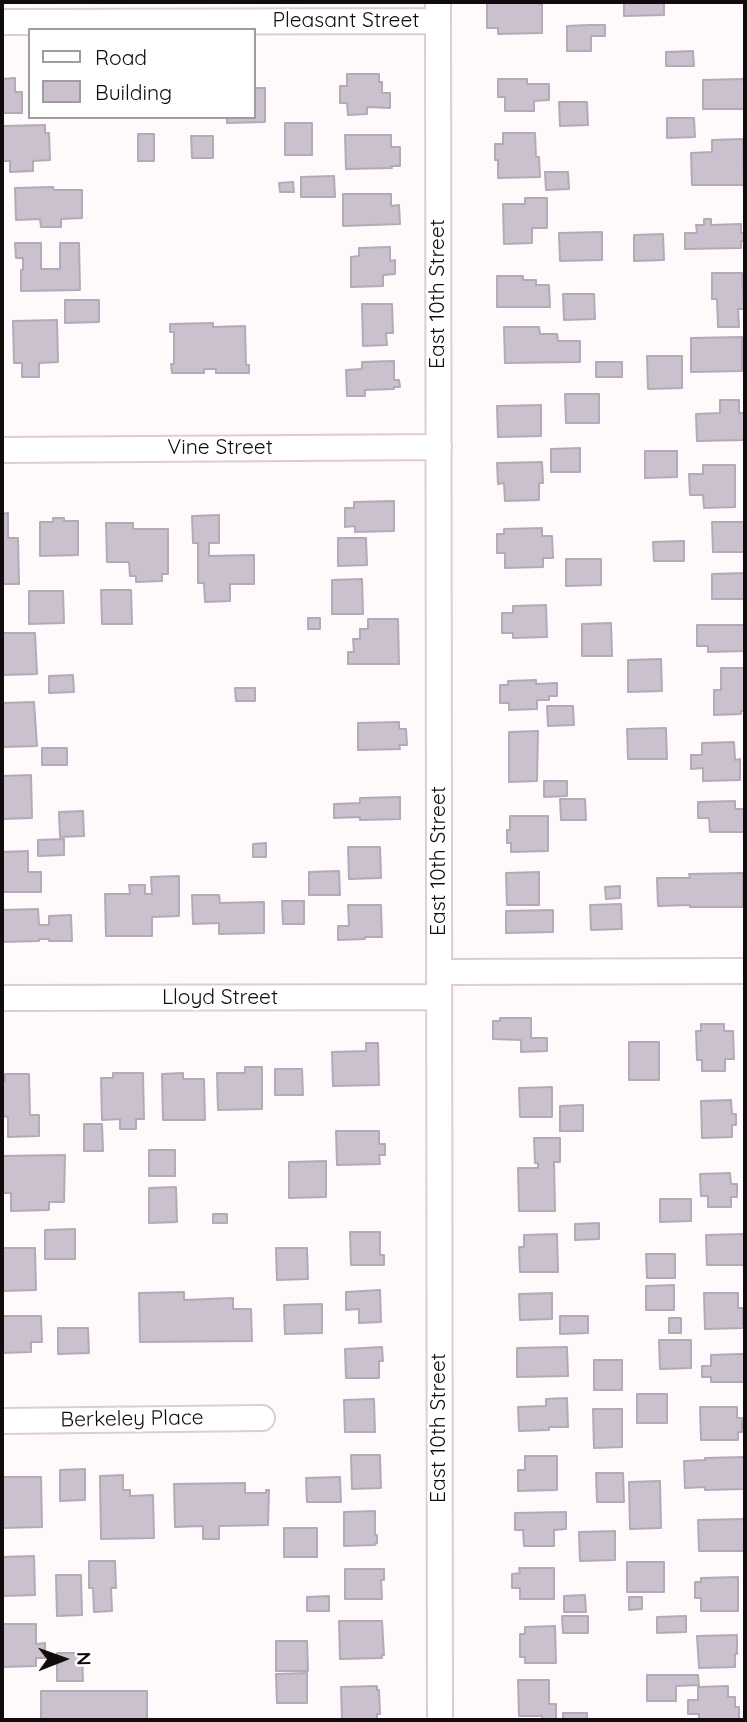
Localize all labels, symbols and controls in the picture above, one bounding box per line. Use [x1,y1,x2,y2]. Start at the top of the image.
street label: Pleasant Street [273,8,419,34]
legend [28,28,256,119]
text: Road [95,44,147,70]
text: Building [95,79,172,105]
street label: East 10th Street [425,219,451,369]
street label: Vine Street [167,435,273,461]
street label: East 10th Street [426,786,452,936]
street label: Lloyd Street [162,985,278,1011]
street label: East 10th Street [426,1353,452,1503]
street label: Berkeley Place [60,1405,204,1433]
north arrow [28,1624,98,1694]
text: N [72,1651,96,1666]

